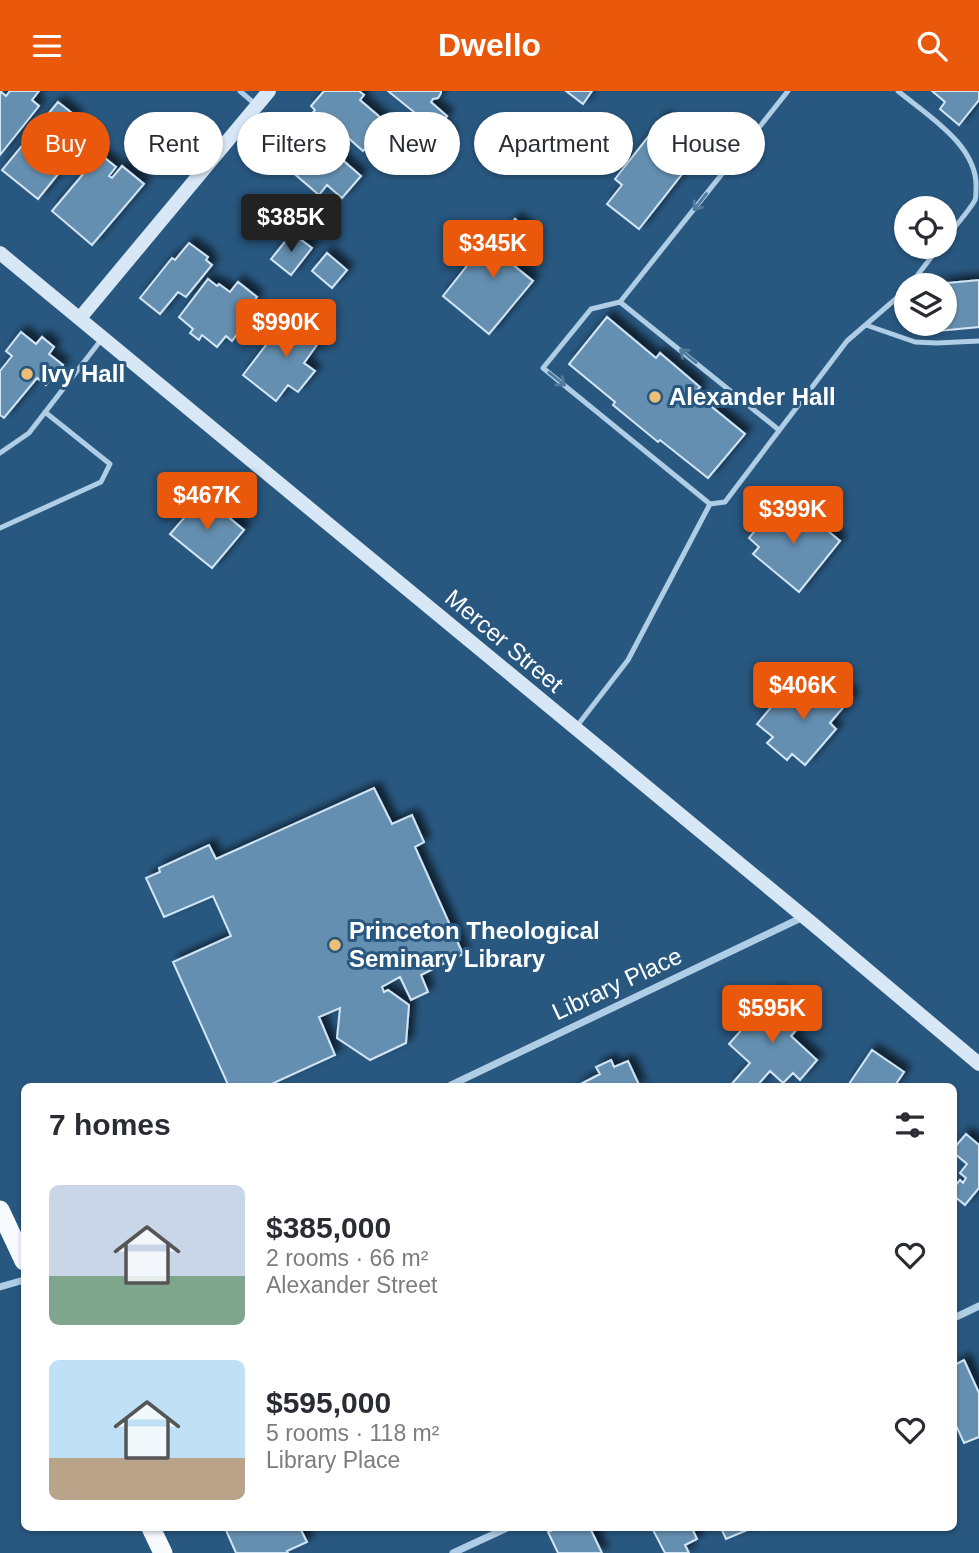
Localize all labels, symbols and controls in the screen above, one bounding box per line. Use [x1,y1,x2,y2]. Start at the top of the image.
icon: menu [28,27,66,65]
text: Dwello [438,27,541,63]
icon: search [913,27,951,65]
chip: Buy [21,112,110,175]
chip: Rent [124,112,223,175]
chip: Filters [237,112,350,175]
chip: New [364,112,460,175]
chip: Apartment [474,112,633,175]
chip: House [647,112,765,175]
one-way arrow [693,192,708,211]
pin: $385K [242,195,340,254]
map controls [894,196,957,336]
button: locate [894,196,957,259]
text: $385K [257,204,325,230]
pin: $345K [444,221,542,280]
text: $345K [459,230,527,256]
button: layers [894,273,957,336]
pin: $990K [237,299,335,359]
text: $990K [252,309,320,335]
one-way arrow [679,349,697,364]
place label: Ivy Hall [41,360,125,387]
marker: Ivy Hall [19,366,35,382]
one-way arrow [547,371,565,387]
place label: Alexander Hall [669,383,836,410]
marker: Alexander Hall [647,389,663,405]
pin: $467K [158,473,256,532]
text: $467K [173,482,241,508]
pin: $399K [744,487,842,546]
text: $399K [759,496,827,522]
street label: Mercer Street [440,584,569,698]
pin: $406K [754,663,852,722]
text: $406K [769,672,837,698]
place label: Princeton Theological Seminary Library [349,917,600,972]
marker: Princeton Theological Seminary Library [327,937,343,953]
street label: Library Place [548,942,686,1025]
pin: $595K [723,985,821,1045]
text: $595K [738,995,806,1021]
icon: filters [891,1106,929,1144]
text: 7 homes [49,1108,171,1141]
text: $385,000 [266,1211,391,1244]
icon: home [105,1213,189,1297]
icon: heart [891,1236,929,1274]
text: 2 rooms · 66 m² [266,1245,428,1271]
text: Alexander Street [266,1272,437,1298]
text: $595,000 [266,1386,391,1419]
icon: home [105,1388,189,1472]
icon: heart [891,1411,929,1449]
text: 5 rooms · 118 m² [266,1420,439,1446]
text: Library Place [266,1447,400,1473]

